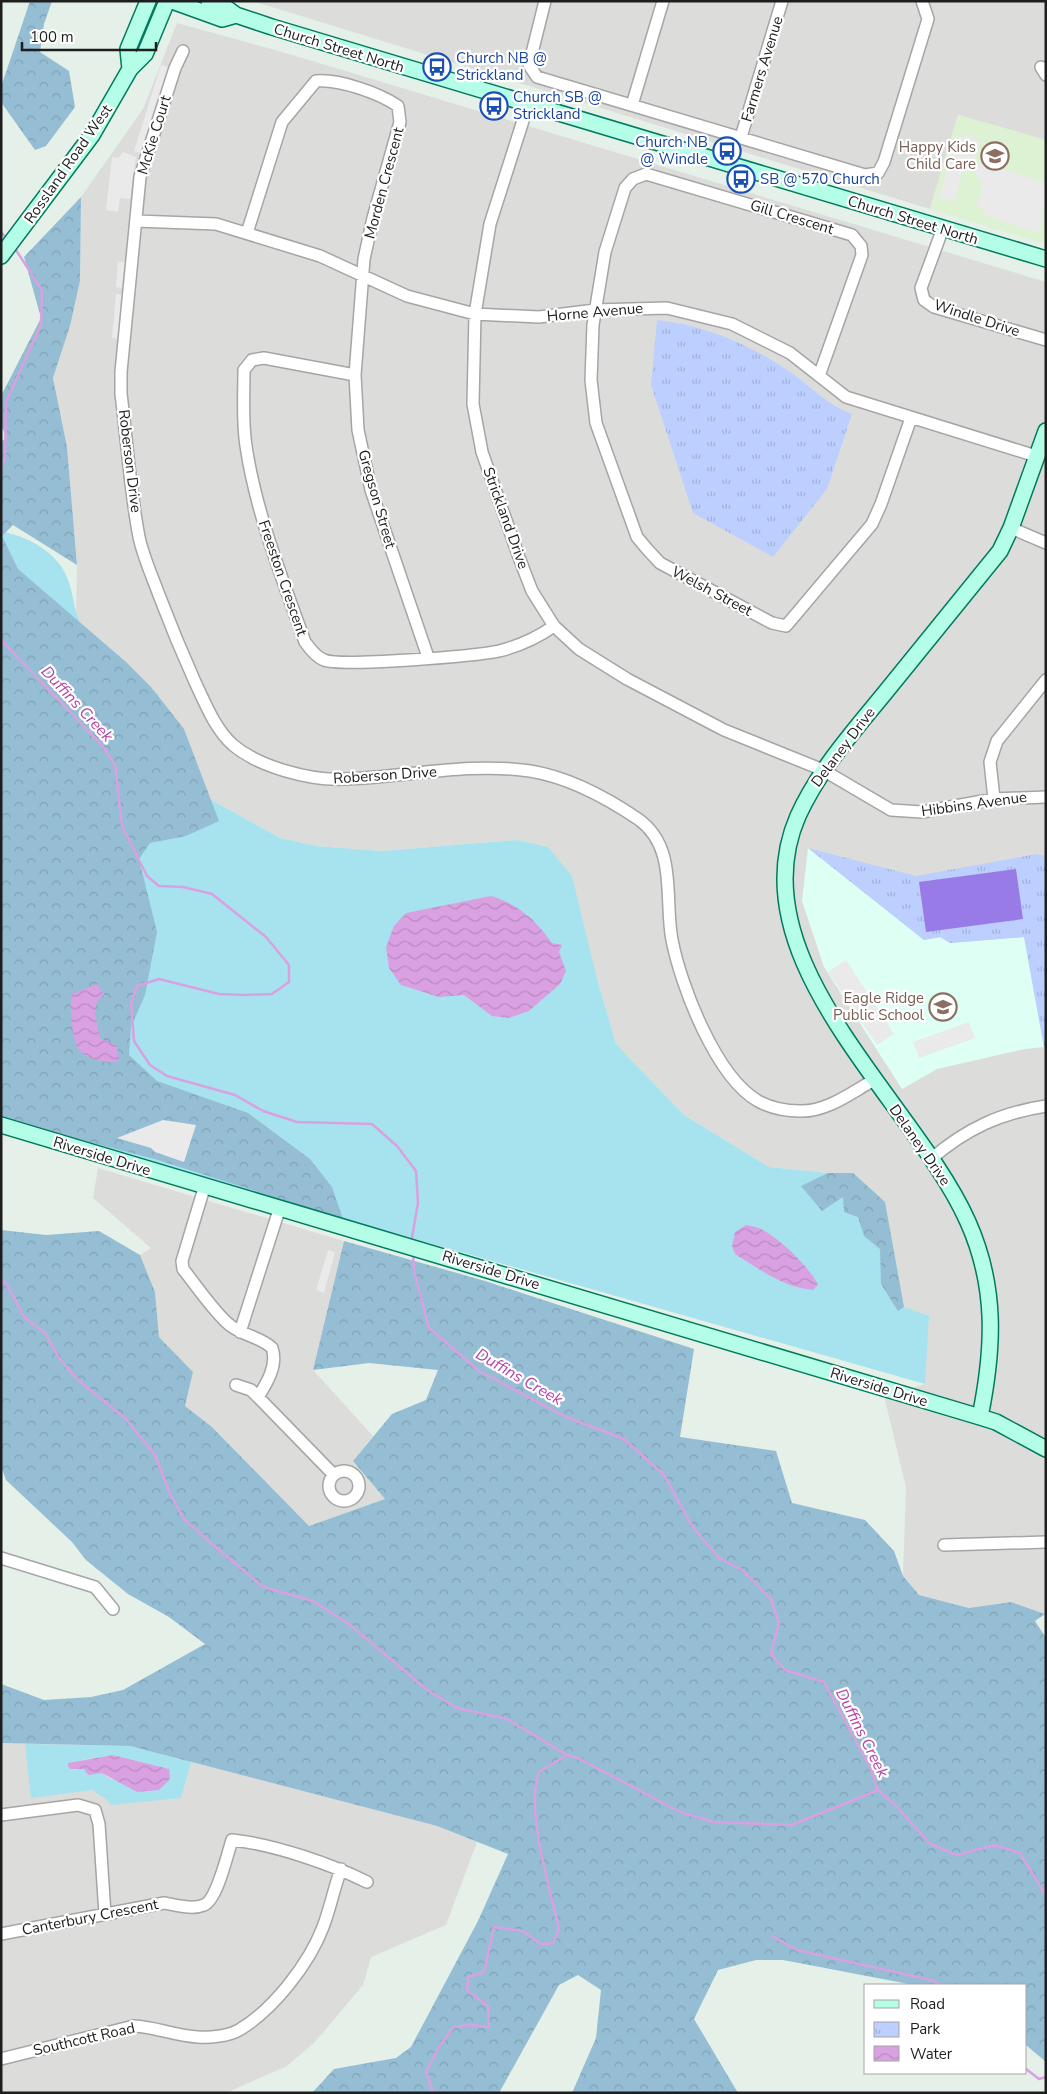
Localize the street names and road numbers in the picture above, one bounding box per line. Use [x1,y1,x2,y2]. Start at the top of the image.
street label: Farmers Avenue [736,14,788,124]
street label: Church Street North [271,19,407,77]
street label: McKie Court [132,92,176,177]
street label: Rossland Road West [19,100,117,227]
street label: Morden Crescent [360,124,409,241]
street label: Church Street North [845,191,981,249]
street label: Gill Crescent [748,195,837,239]
street label: Windle Drive [932,295,1022,341]
street label: Horne Avenue [546,298,644,326]
street label: Roberson Drive [114,408,146,514]
street label: Gregson Street [353,447,401,551]
street label: Strickland Drive [478,464,534,572]
street label: Freeston Crescent [254,517,312,639]
street label: Welsh Street [668,561,756,621]
street label: Delaney Drive [806,703,880,791]
street label: Roberson Drive [333,761,437,789]
street label: Hibbins Avenue [920,787,1028,821]
street label: Delaney Drive [885,1100,955,1190]
street label: Riverside Drive [51,1132,153,1180]
street label: Riverside Drive [440,1246,542,1294]
street label: Riverside Drive [828,1363,930,1411]
street label: Canterbury Crescent [20,1894,161,1940]
street label: Southcott Road [31,2018,137,2060]

